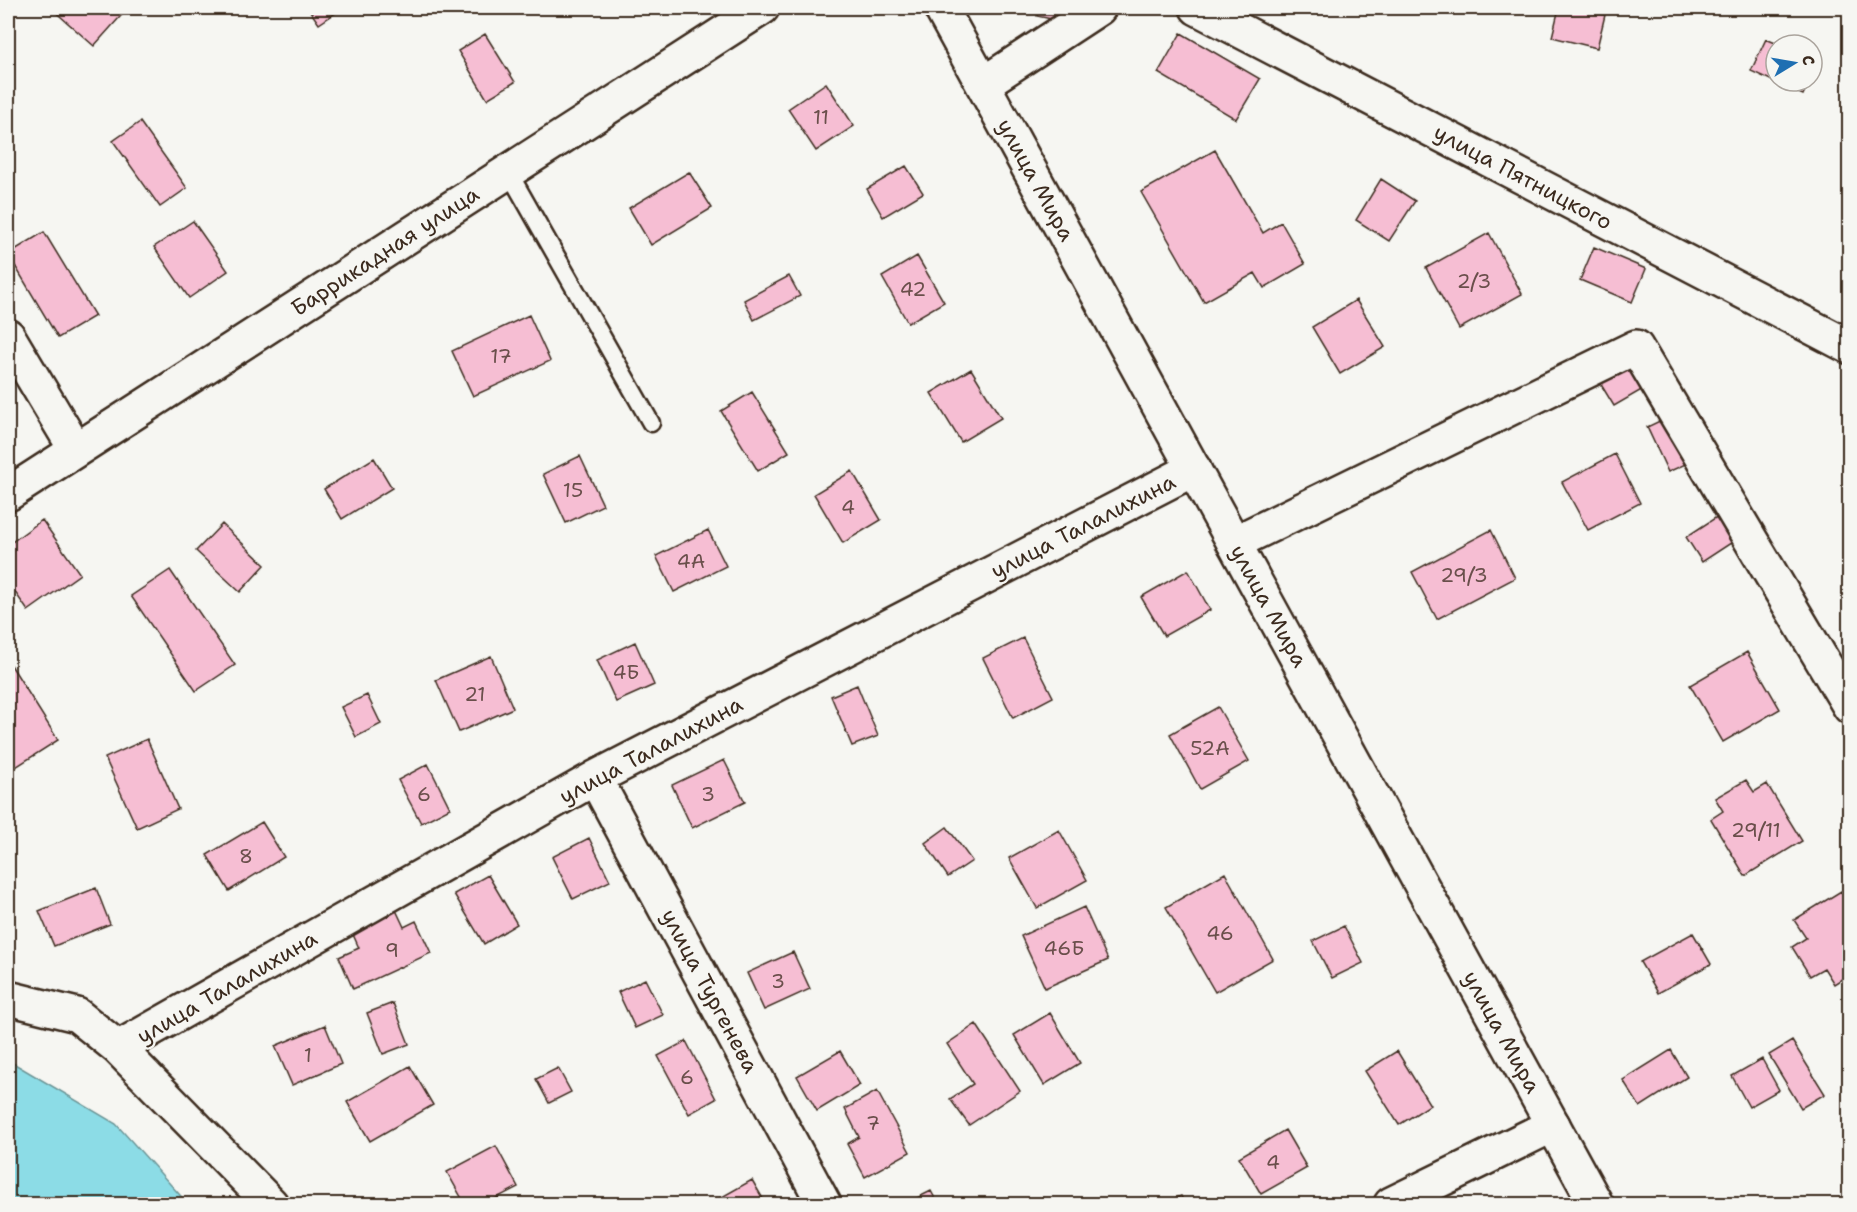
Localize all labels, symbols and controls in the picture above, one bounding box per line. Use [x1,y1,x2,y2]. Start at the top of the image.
north arrow [1764,33,1824,93]
text: С [1797,53,1820,67]
house number: 11 [813,104,829,130]
street label: улица Мира [990,114,1082,247]
street label: улица Пятницкого [1429,118,1617,236]
street label: Баррикадная улица [285,179,485,323]
house number: 2/3 [1457,268,1491,294]
house number: 42 [900,276,926,302]
house number: 17 [490,343,512,369]
street label: улица Талалихина [986,467,1181,585]
house number: 15 [563,477,583,503]
house number: 4 [841,494,855,520]
street label: улица Мира [1223,540,1315,673]
house number: 4А [677,548,705,574]
house number: 29/3 [1440,562,1488,588]
house number: 4Б [612,659,640,685]
house number: 21 [464,681,486,707]
street label: улица Талалихина [554,689,748,811]
house number: 52А [1190,735,1230,761]
house number: 6 [417,781,431,807]
house number: 3 [701,781,715,807]
house number: 29/11 [1731,817,1781,843]
house number: 8 [239,843,253,869]
street label: улица Тургенева [654,904,766,1078]
house number: 46 [1206,920,1234,946]
street label: улица Талалихина [132,923,323,1050]
house number: 46Б [1044,935,1084,961]
house number: 9 [385,937,399,963]
street label: улица Мира [1456,966,1548,1099]
house number: 3 [771,968,785,994]
house number: 1 [304,1042,312,1068]
house number: 6 [680,1064,694,1090]
house number: 7 [866,1110,880,1136]
house number: 4 [1266,1149,1280,1175]

